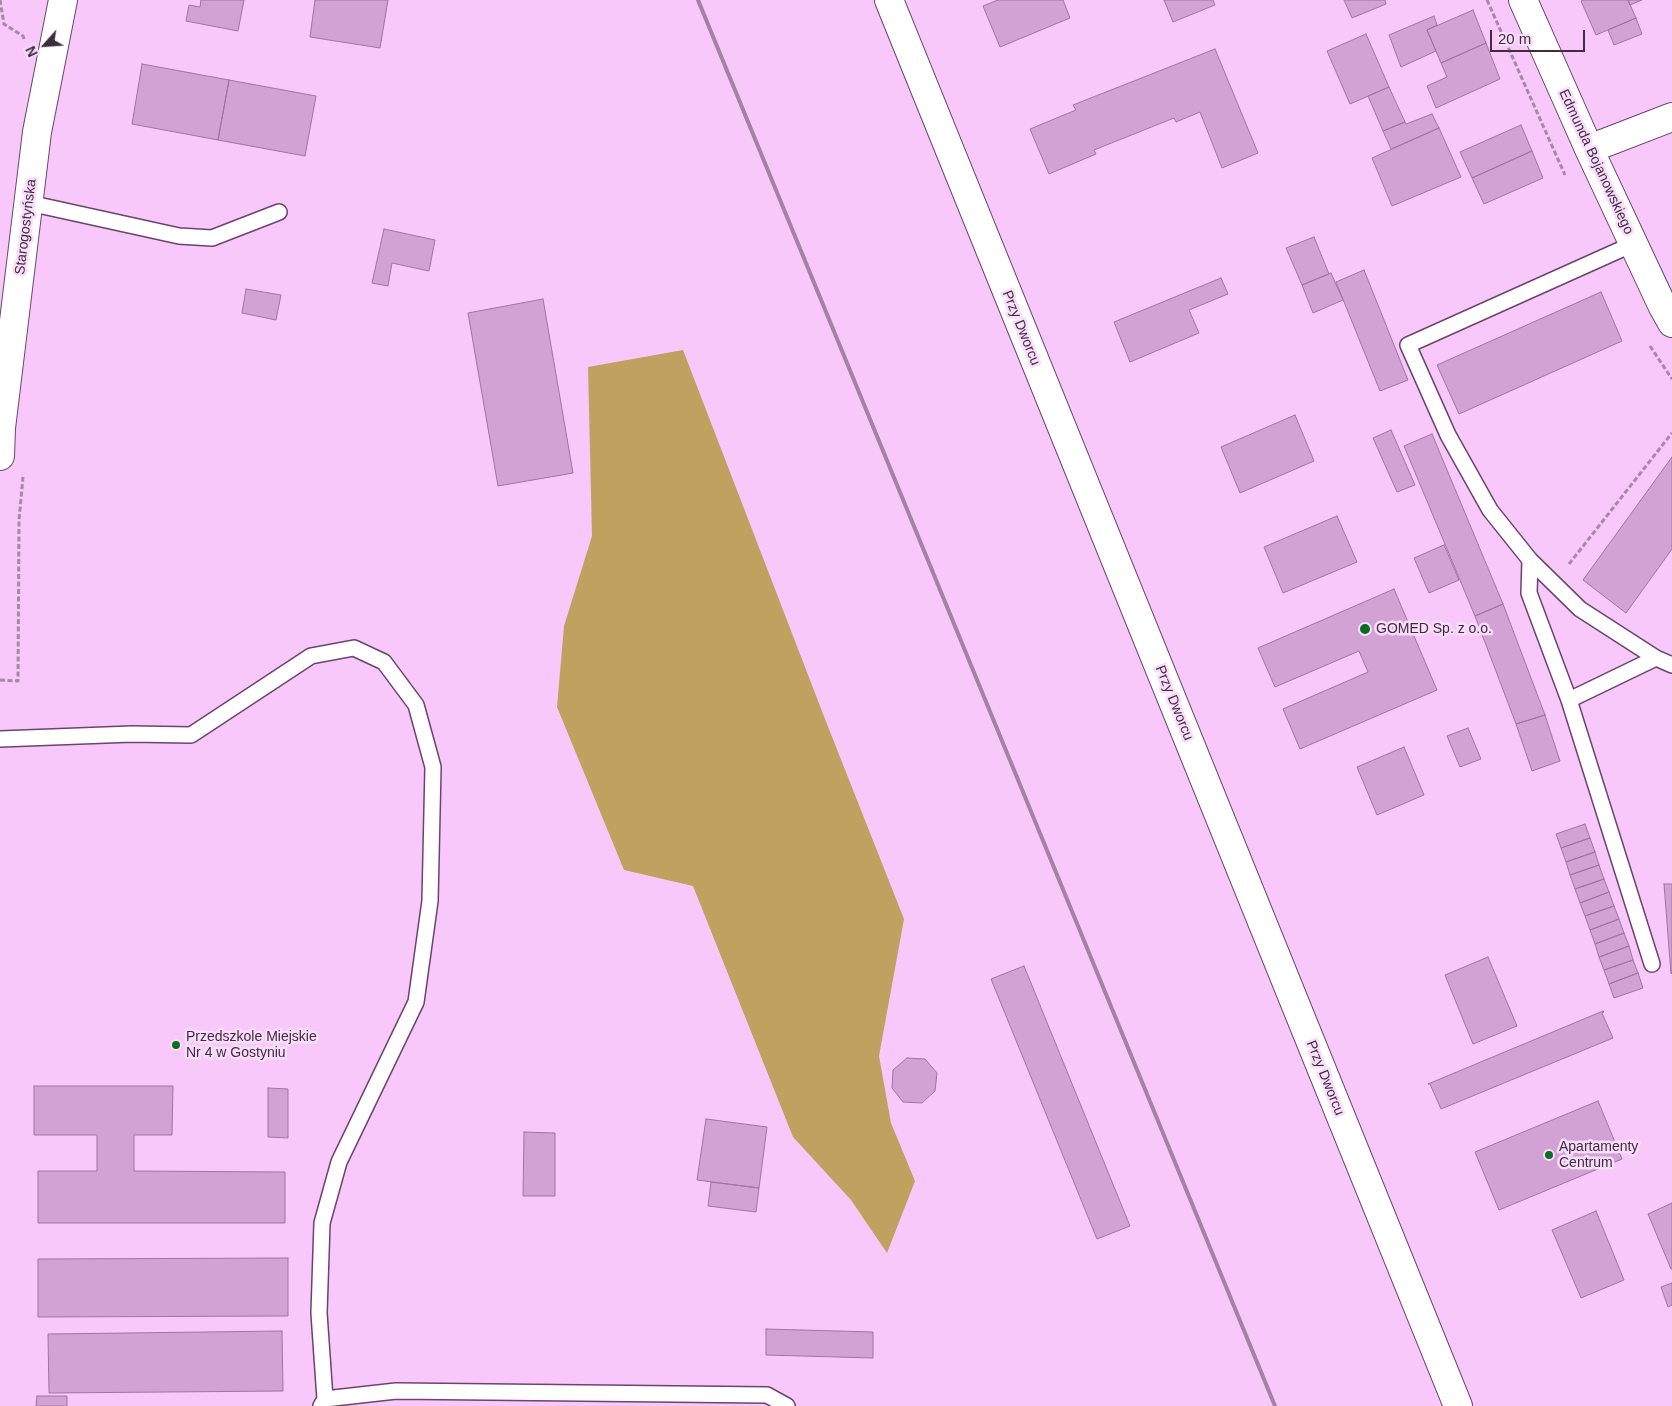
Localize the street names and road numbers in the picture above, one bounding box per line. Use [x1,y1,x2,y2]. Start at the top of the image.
street label: Edmunda Bojanowskiego [1555,87,1637,237]
street label: Starogostyńska [12,178,40,276]
street label: Przy Dworcu [998,288,1044,368]
street label: Przy Dworcu [1151,663,1197,743]
street label: Przy Dworcu [1302,1038,1348,1118]

